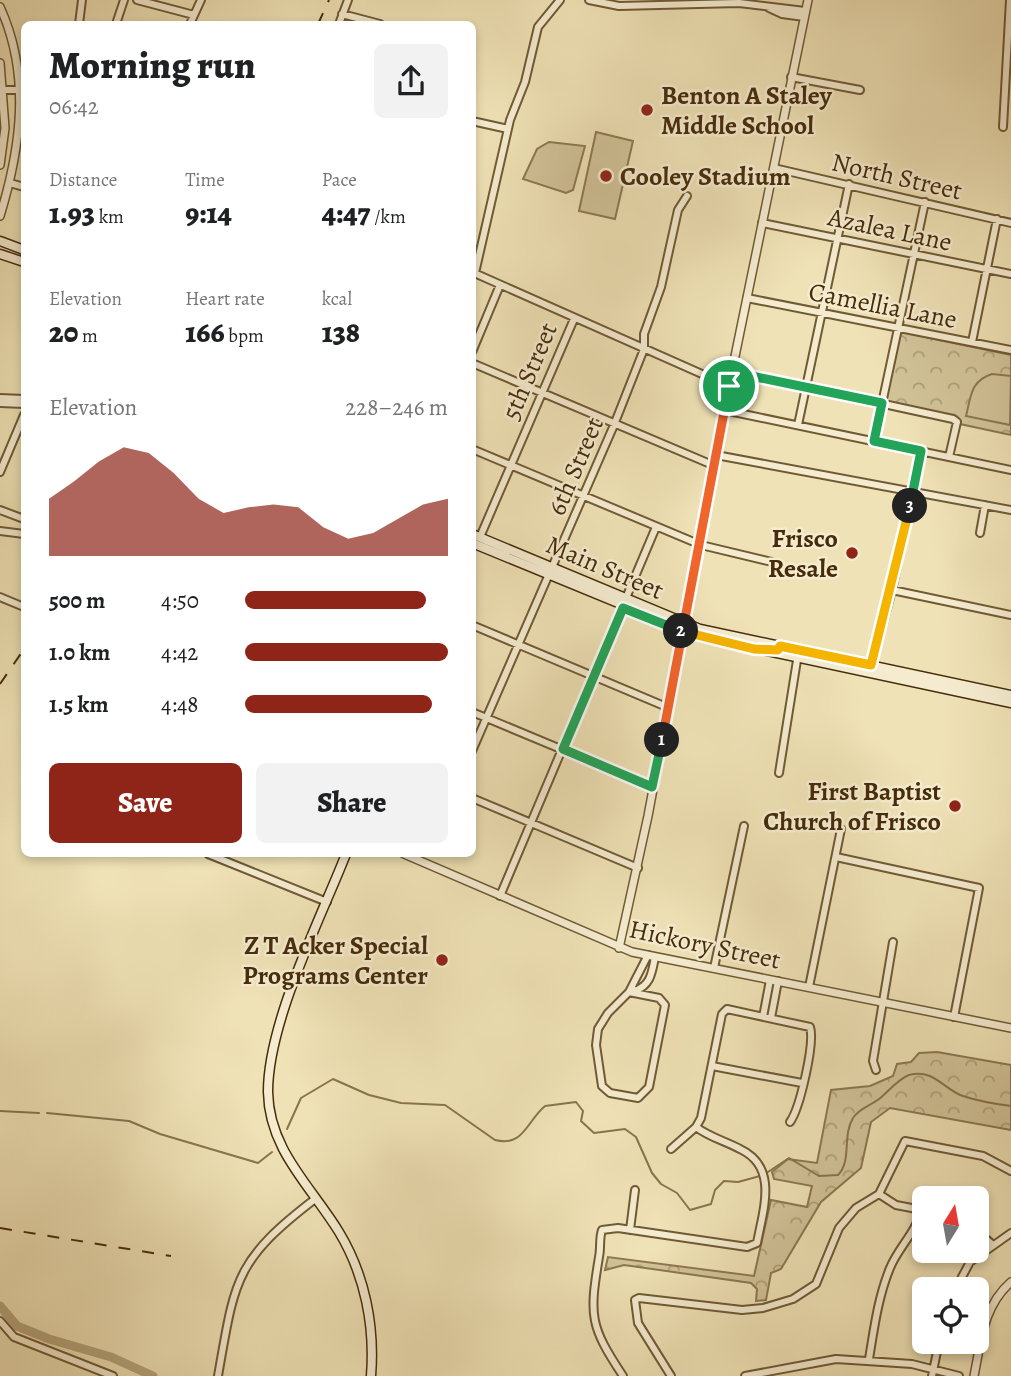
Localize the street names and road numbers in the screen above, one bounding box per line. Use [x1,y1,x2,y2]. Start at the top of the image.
street label: North Street [828,145,966,209]
street label: Azalea Lane [824,199,955,260]
street label: Camellia Lane [806,274,960,337]
street label: 5th Street [493,317,566,425]
street label: 6th Street [539,411,612,521]
street label: Main Street [541,527,669,608]
street label: Hickory Street [626,911,784,978]

